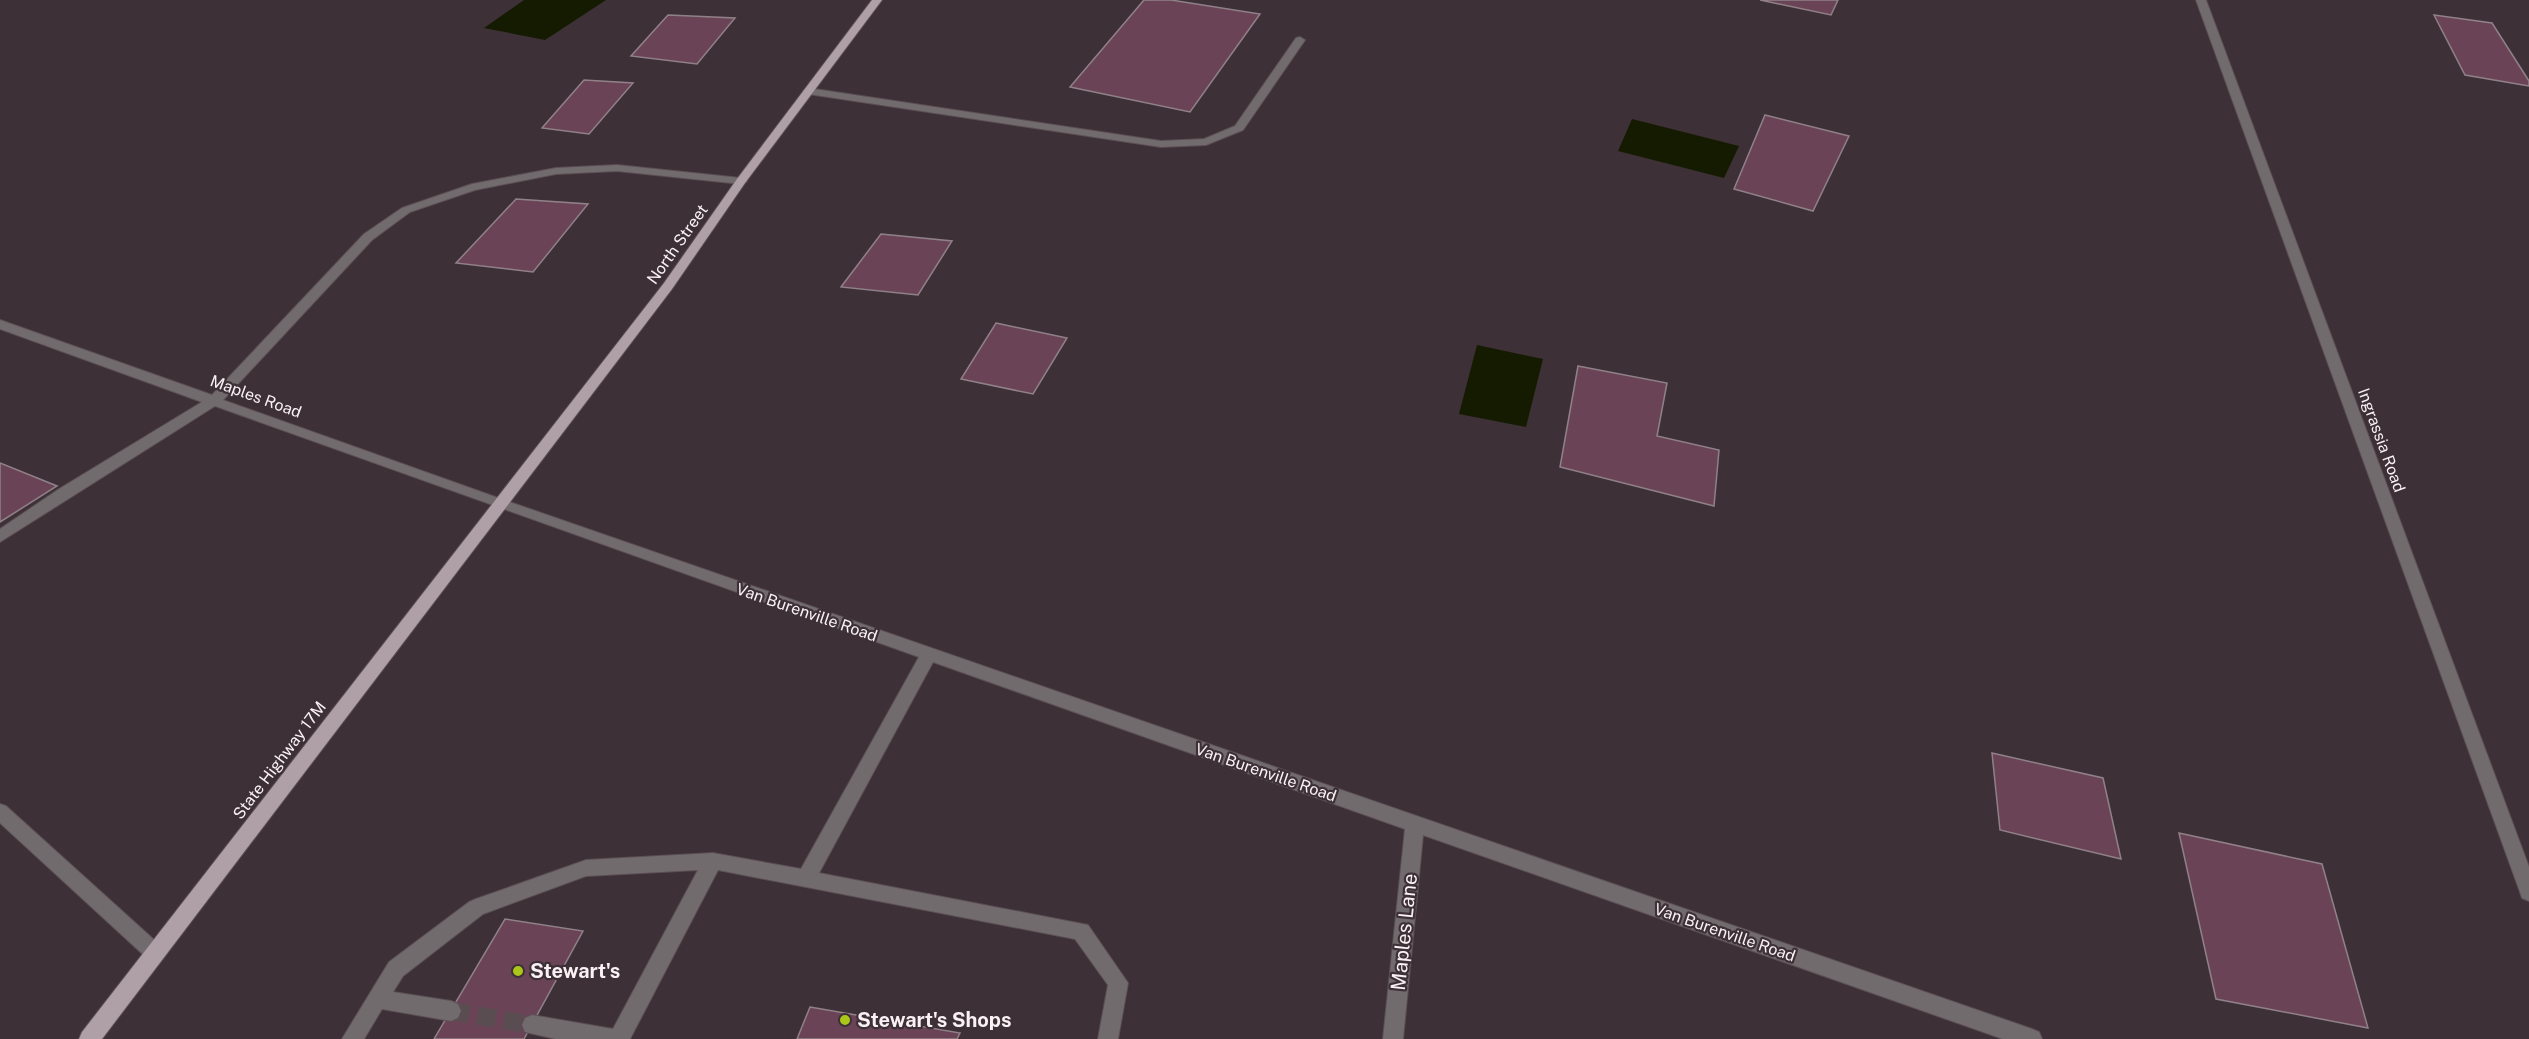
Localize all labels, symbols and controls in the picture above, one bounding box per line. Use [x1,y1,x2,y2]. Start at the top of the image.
street label: North Street [643,201,712,288]
street label: Maples Road [208,371,304,422]
street label: Ingrassia Road [2354,386,2409,495]
street label: Van Burenville Road [734,579,880,646]
street label: State Highway 17M [229,698,330,823]
street label: Van Burenville Road [1193,739,1339,806]
street label: Maples Lane [1386,872,1422,992]
street label: Van Burenville Road [1652,899,1798,966]
place label: Stewart's [530,959,620,983]
marker: Stewart's [511,964,525,978]
place label: Stewart's Shops [857,1008,1012,1032]
marker: Stewart's Shops [838,1013,852,1027]

